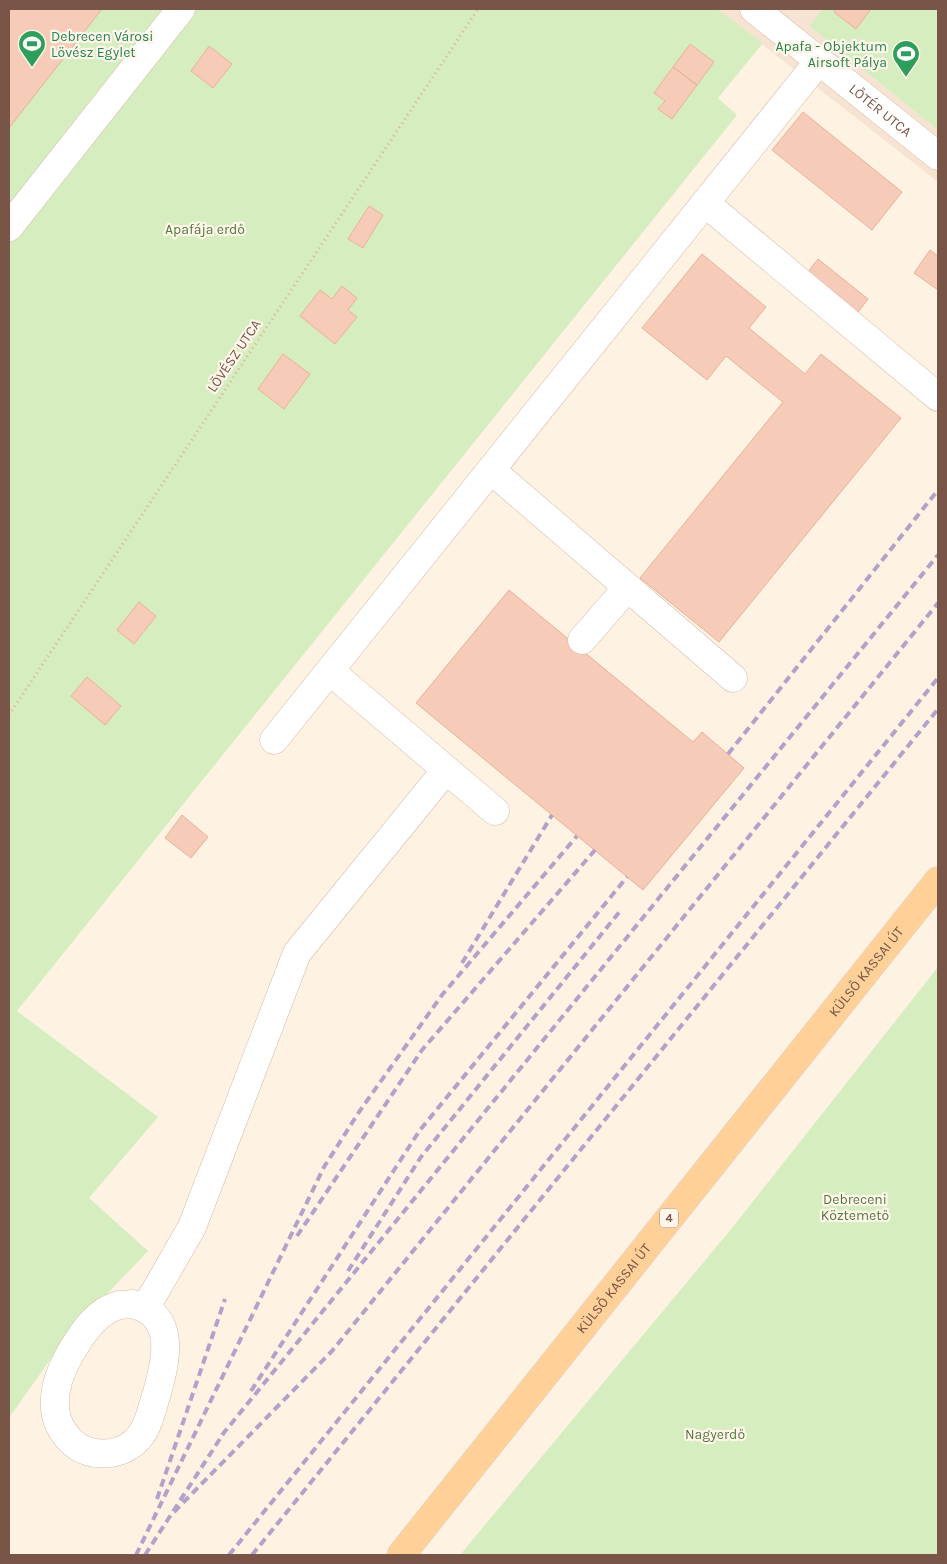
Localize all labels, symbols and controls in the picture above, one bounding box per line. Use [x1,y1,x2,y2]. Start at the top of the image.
place label: Debrecen Városi Lövész Egylet [51,28,154,61]
sports icon: Debrecen Városi Lövész Egylet [17,29,47,68]
place label: Apafa - Objektum Airsoft Pálya [775,38,887,71]
sports icon: Apafa - Objektum Airsoft Pálya [891,39,921,78]
street label: LŐTÉR UTCA [846,80,915,140]
park label: Apafája erdő [165,221,245,238]
street label: LÖVÉSZ UTCA [203,316,265,396]
street label: KÜLSŐ KASSAI ÚT [825,923,907,1020]
park label: Debreceni Köztemető [821,1191,889,1224]
road number: 4 [660,1208,678,1228]
street label: KÜLSŐ KASSAI ÚT [573,1240,654,1337]
park label: Nagyerdő [685,1426,745,1443]

